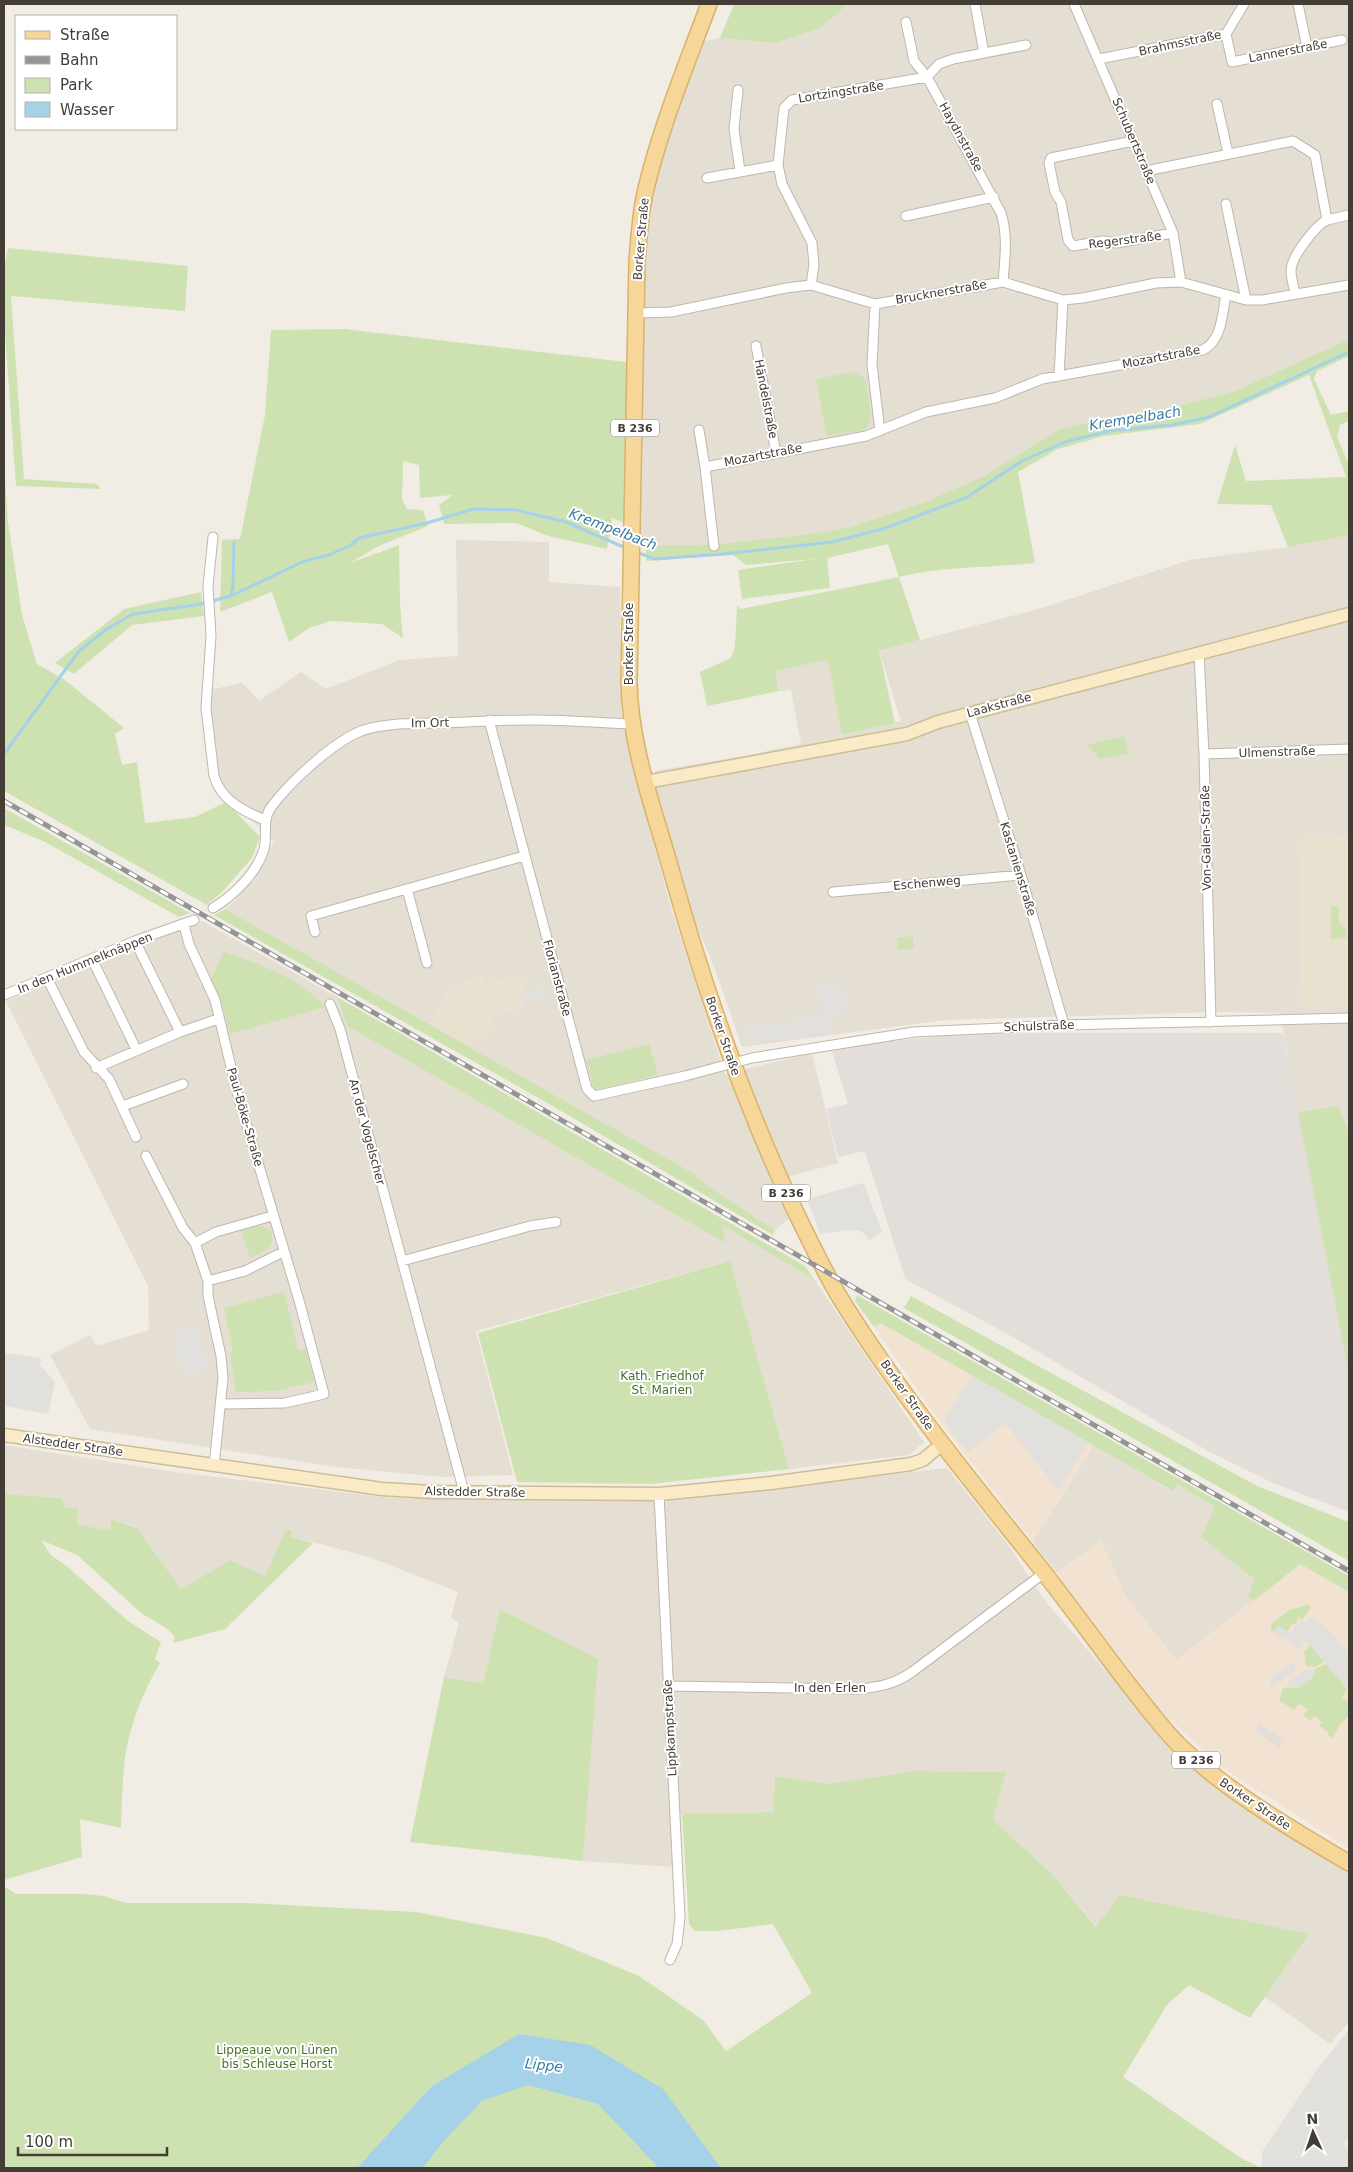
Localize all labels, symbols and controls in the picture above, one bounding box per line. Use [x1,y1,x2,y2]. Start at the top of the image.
legend [15,15,178,130]
text: Straße [60,26,109,44]
street label: Brahmsstraße [1137,27,1223,59]
street label: Lannerstraße [1248,37,1328,65]
text: Bahn [60,51,99,69]
text: Park [60,76,93,94]
street label: Lortzingstraße [797,78,885,106]
street label: Schubertstraße [1110,96,1158,186]
street label: Haydnstraße [936,100,986,174]
text: Wasser [60,101,115,119]
street label: Borker Straße [630,197,652,281]
street label: Regerstraße [1088,229,1162,251]
street label: Brucknerstraße [894,277,988,307]
street label: Mozartstraße [1121,343,1201,371]
street label: Händelstraße [751,358,781,440]
water label: Krempelbach [1088,403,1182,433]
road number: B 236 [611,419,659,436]
street label: Mozartstraße [723,441,803,469]
water label: Krempelbach [567,505,659,553]
street label: Borker Straße [622,603,636,685]
street label: Laakstraße [965,690,1033,720]
street label: Im Ort [411,716,449,730]
street label: Ulmenstraße [1238,744,1316,760]
street label: Von-Galen-Straße [1198,785,1214,891]
street label: Kastanienstraße [997,820,1039,918]
street label: Eschenweg [893,873,961,893]
street label: In den Hummelknäppen [16,929,154,997]
street label: Florianstraße [540,938,574,1018]
street label: Borker Straße [703,995,743,1077]
street label: Schulstraße [1003,1018,1075,1034]
street label: Paul-Böke-Straße [224,1066,266,1168]
street label: An der Vogelscher [346,1077,388,1187]
road number: B 236 [762,1184,810,1202]
street label: Borker Straße [878,1357,936,1433]
park label: Kath. Friedhof St. Marien [620,1369,704,1397]
street label: Alstedder Straße [22,1431,124,1459]
street label: Alstedder Straße [424,1484,526,1500]
street label: Lippkampstraße [660,1679,680,1777]
street label: In den Erlen [794,1681,866,1695]
road number: B 236 [1172,1752,1220,1768]
street label: Borker Straße [1217,1775,1293,1833]
park label: Lippeaue von Lünen bis Schleuse Horst [216,2043,338,2071]
water label: Lippe [524,2055,564,2075]
north arrow [1288,2107,1338,2157]
text: N [1306,2111,1319,2127]
scale bar [18,2124,166,2156]
text: 100 m [25,2133,73,2151]

